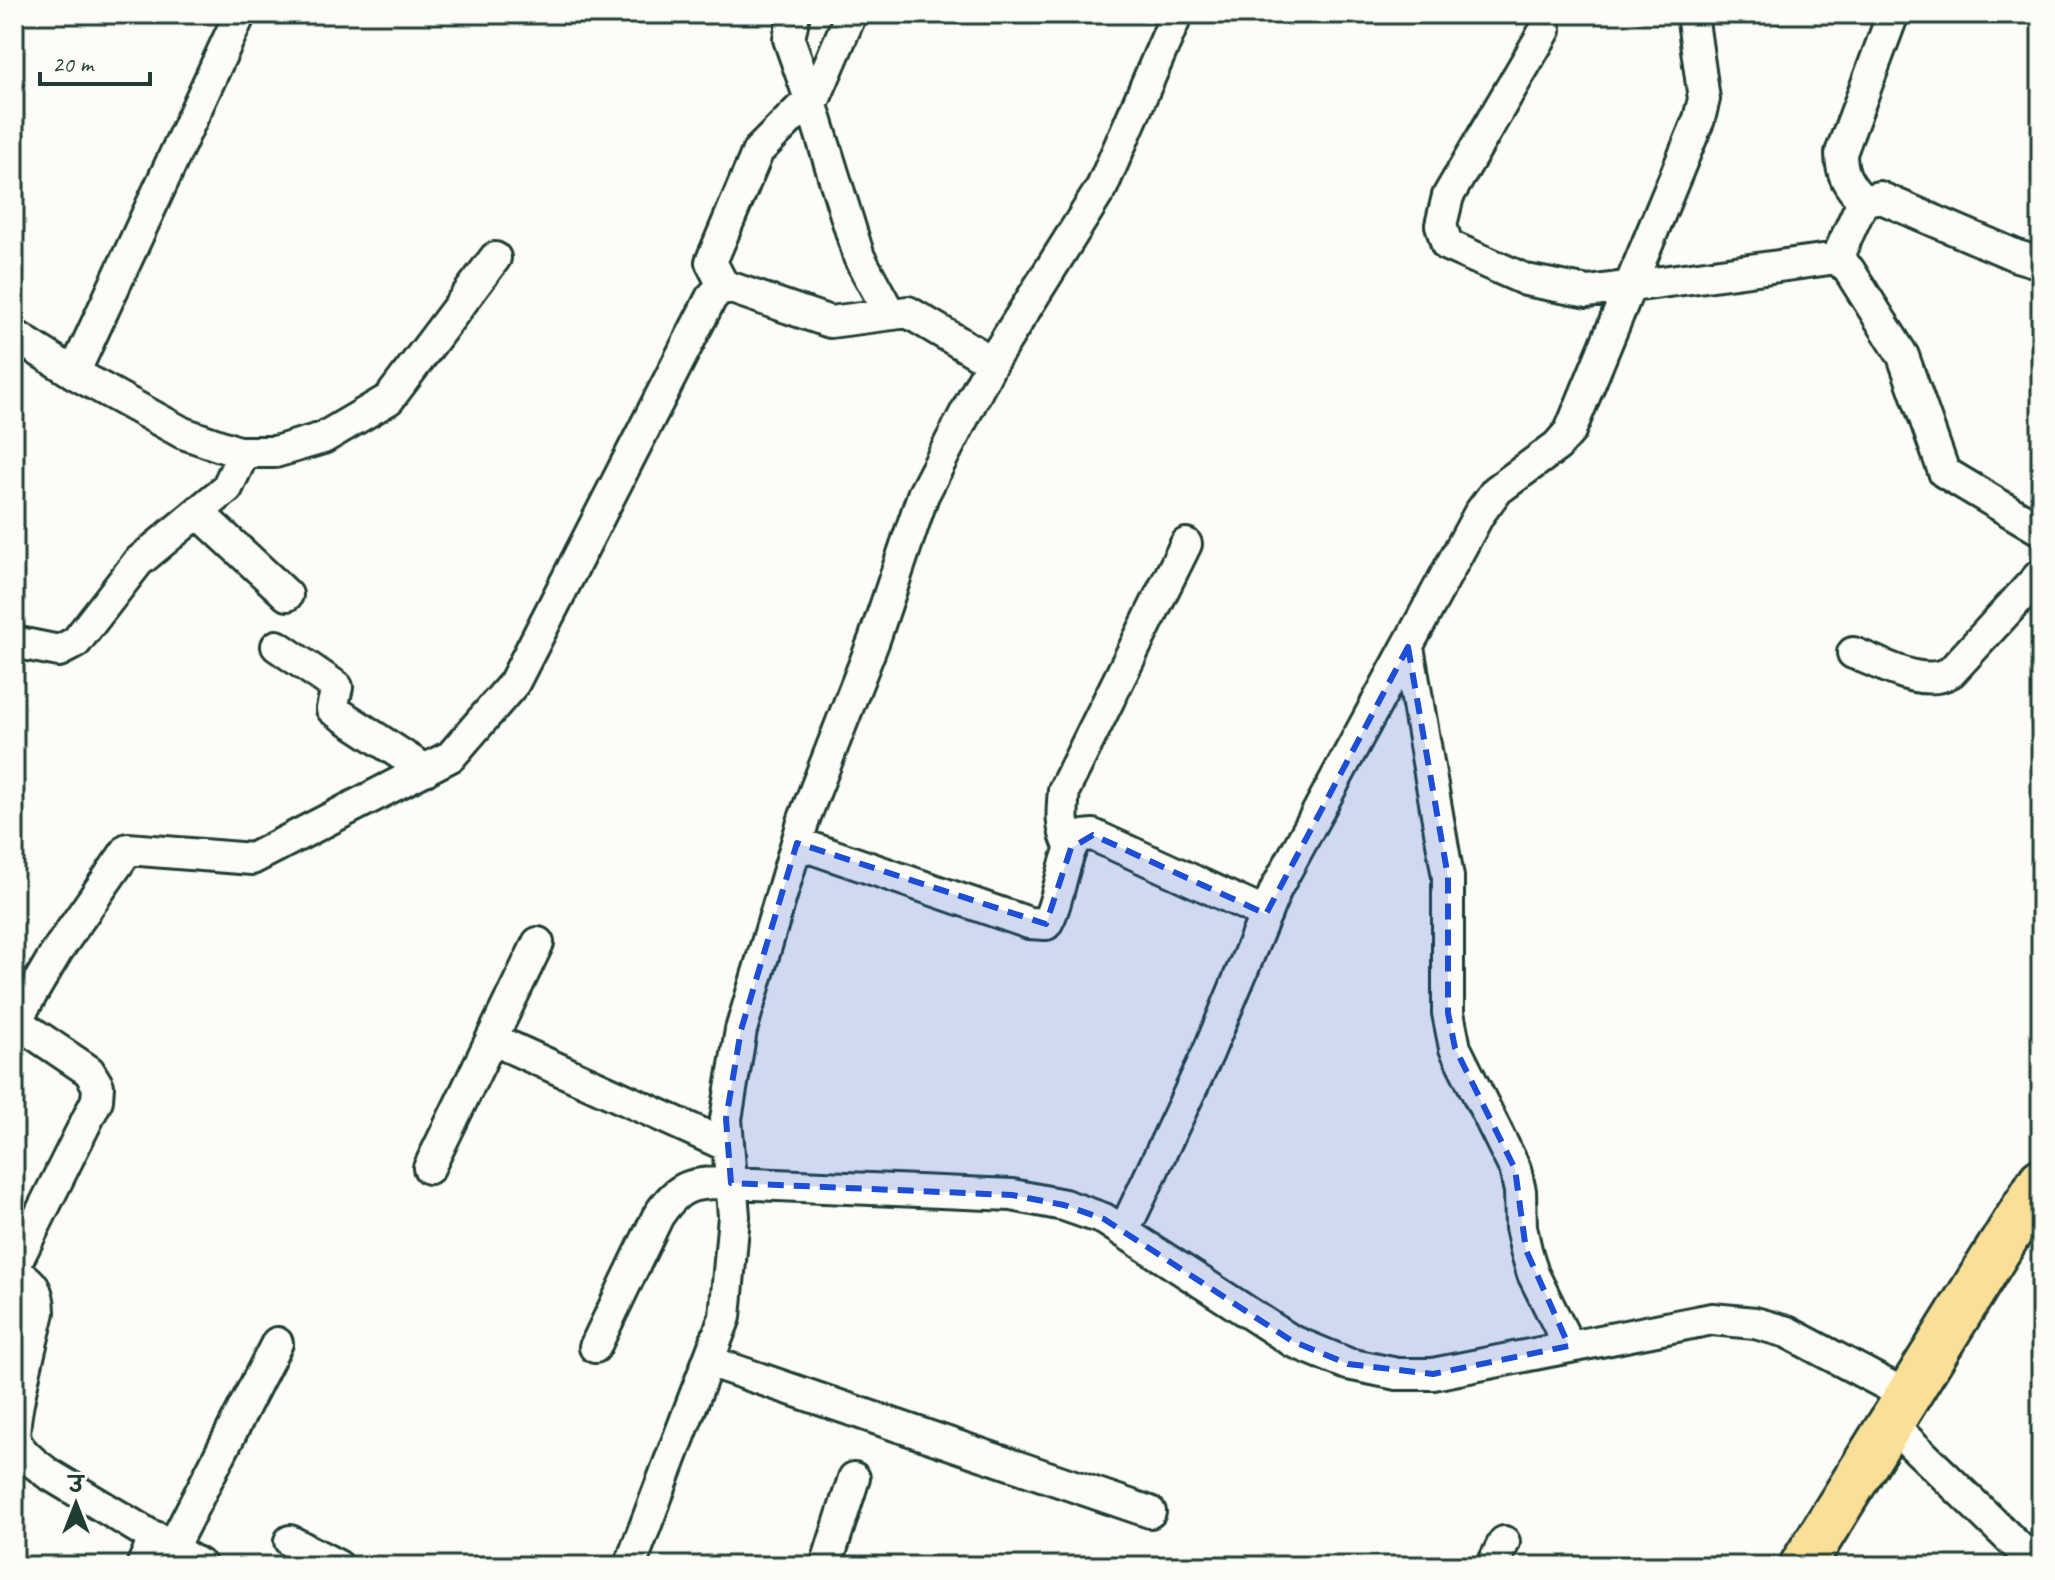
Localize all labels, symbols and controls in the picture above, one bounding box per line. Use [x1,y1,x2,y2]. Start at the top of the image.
scale bar [40,36,150,86]
text: 20 m [52,49,95,79]
north arrow [36,1464,116,1544]
text: उ [67,1471,86,1499]

